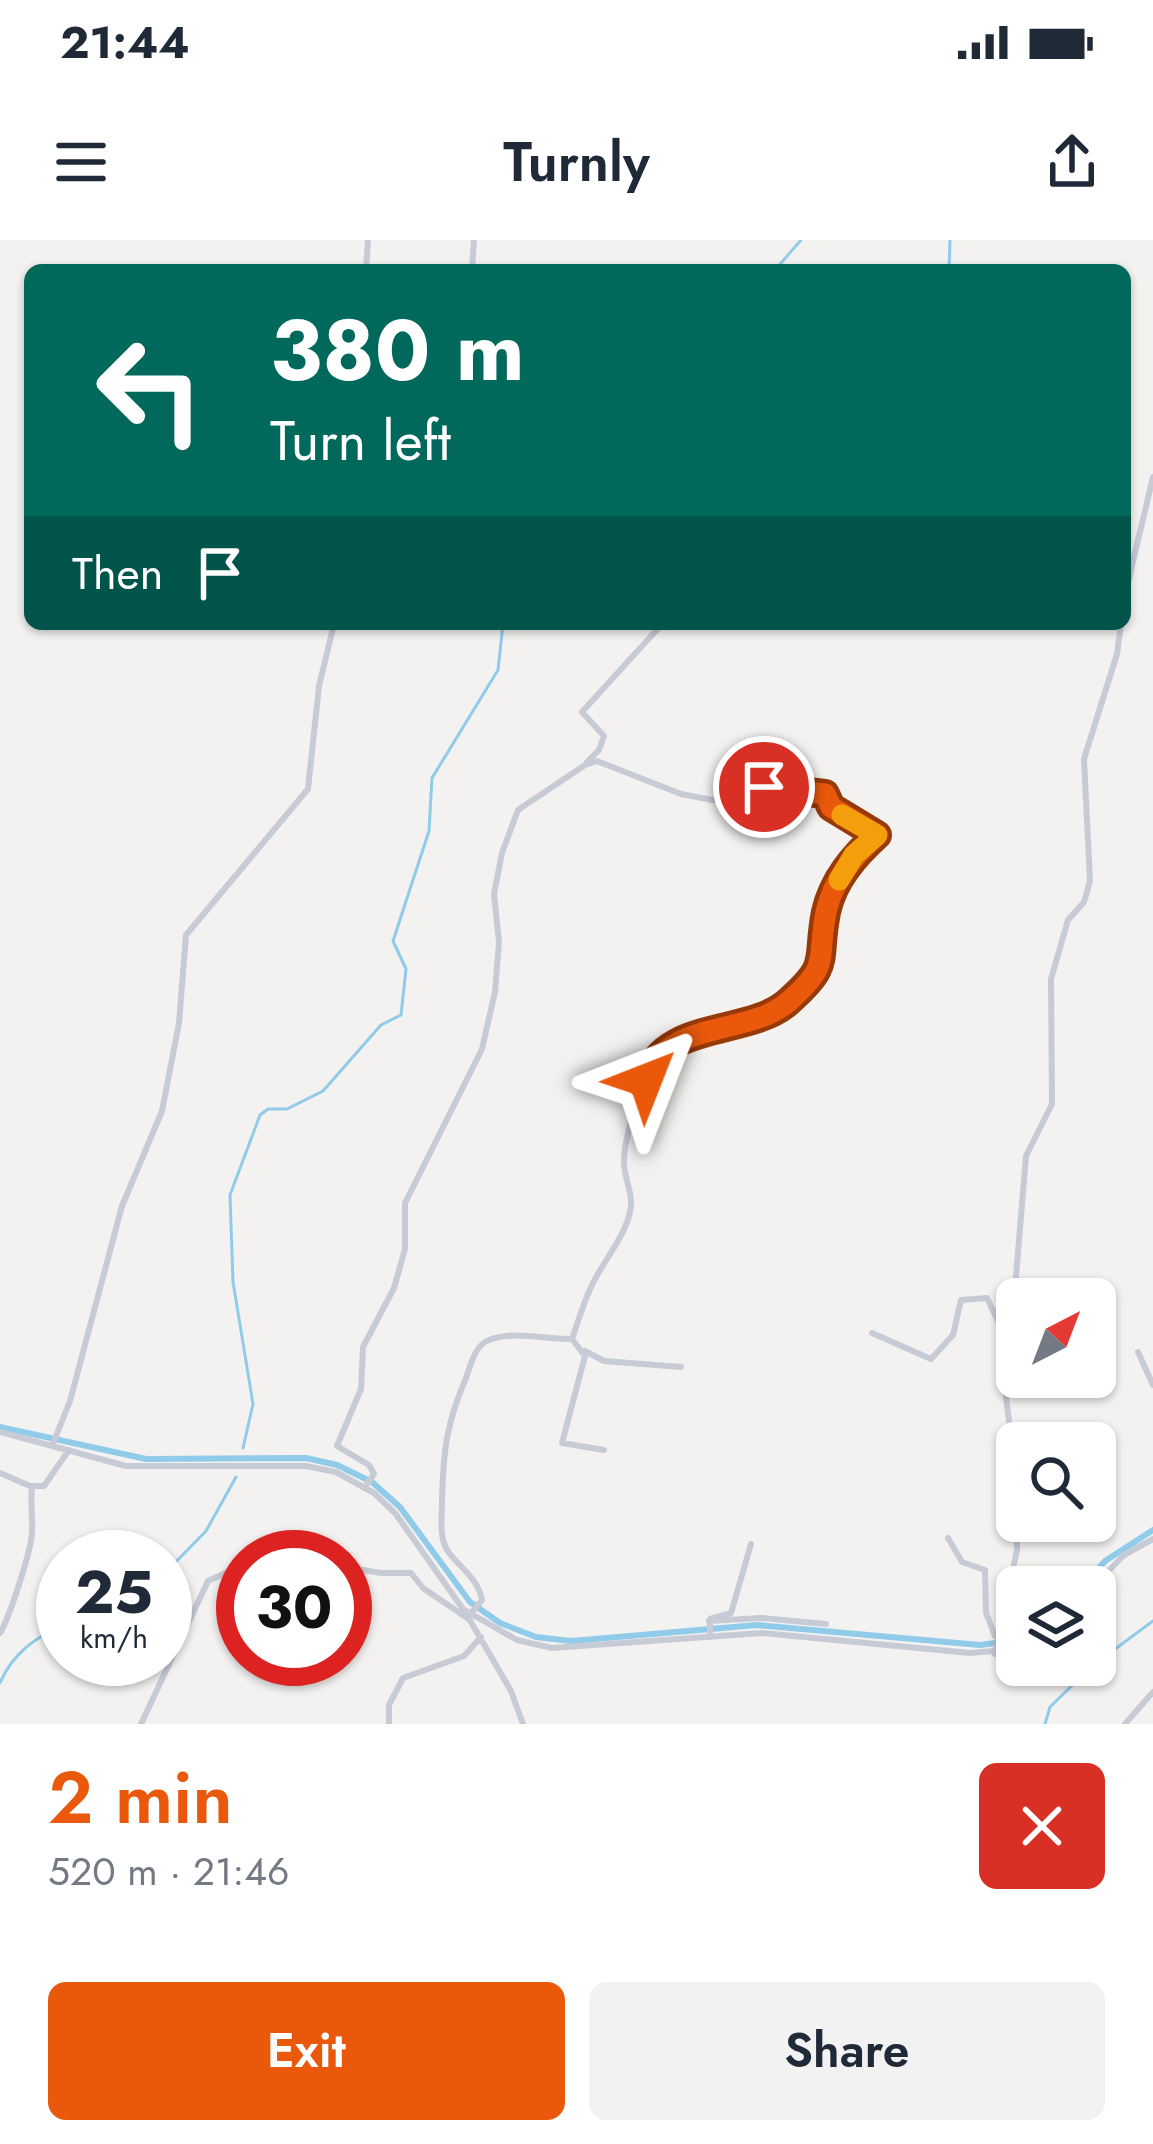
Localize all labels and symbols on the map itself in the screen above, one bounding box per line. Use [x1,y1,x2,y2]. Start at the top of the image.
pin [713,736,815,838]
position arrow [583,1017,709,1143]
north arrow [996,1278,1116,1398]
speed limit sign: 30 [216,1530,372,1686]

